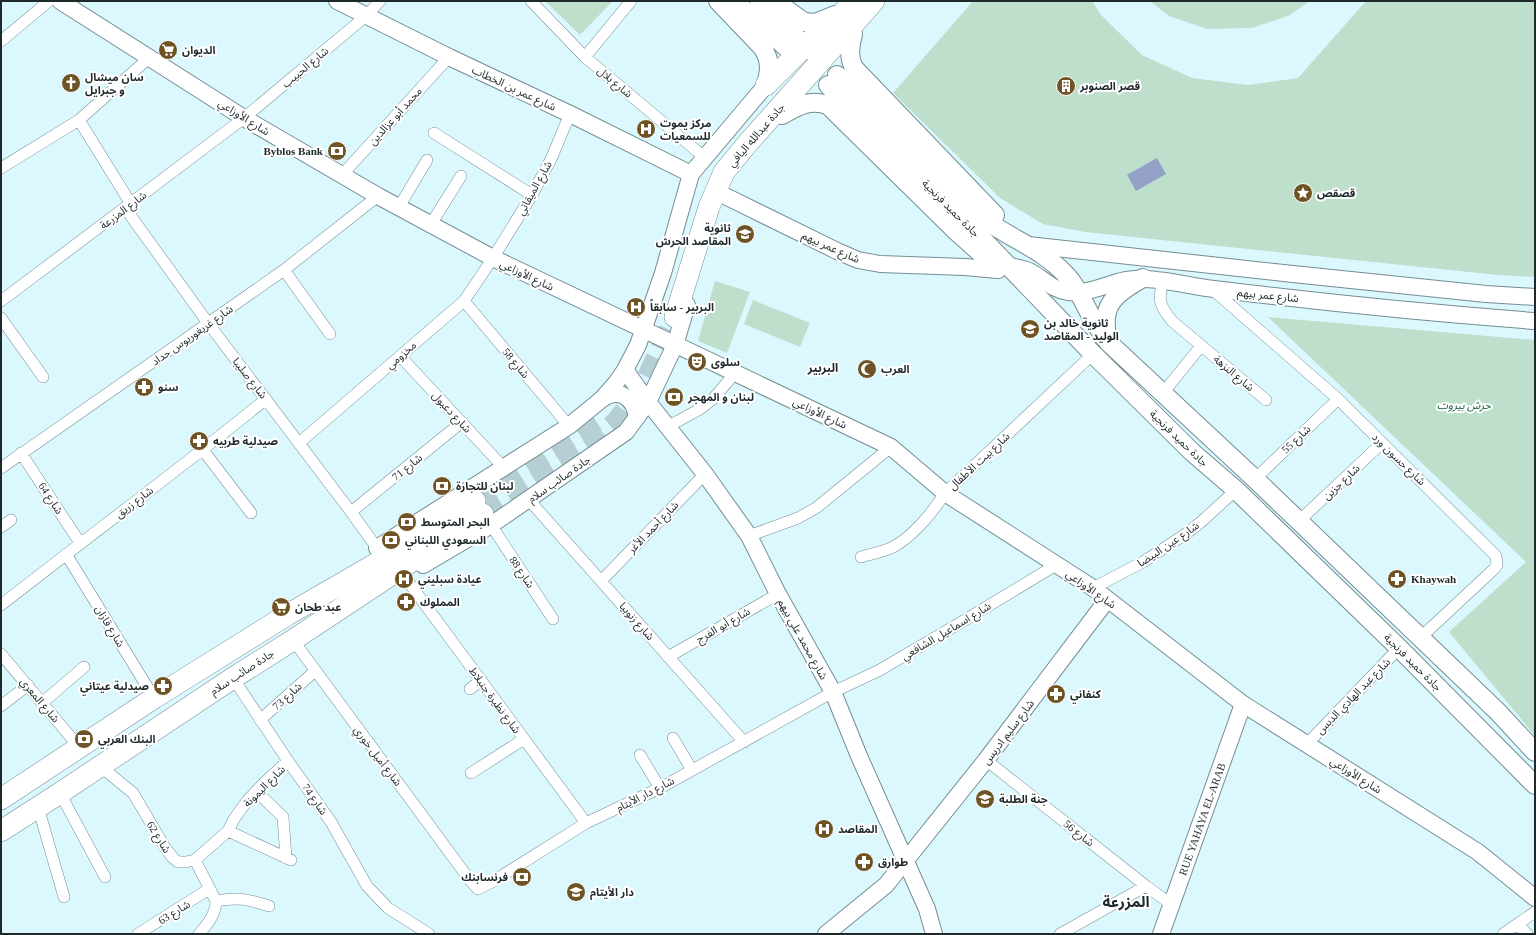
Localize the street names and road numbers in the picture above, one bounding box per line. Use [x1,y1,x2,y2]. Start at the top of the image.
street label: شارع الحبيب [279,44,332,91]
street label: شارع عمر بن الخطاب [469,63,558,115]
street label: شارع بلال [594,64,635,102]
street label: محمد أبو عزالدين [366,84,425,148]
street label: شارع الأوزاعي [214,97,272,141]
street label: جادة عبدالله اليافي [725,101,790,171]
street label: شارع الميقاتي [514,158,557,219]
street label: جادة حميد فرنجية [919,177,982,240]
street label: شارع المزرعة [97,188,150,233]
street label: شارع عمر بيهم [799,229,862,268]
street label: شارع الأوزاعي [497,257,556,296]
street label: شارع عمر بيهم [1236,286,1300,307]
street label: شارع غريغوريوس حداد [149,302,236,369]
street label: مخزومي [384,339,421,374]
street label: شارع 58 [499,346,532,382]
street label: شارع النزهة [1210,353,1257,395]
street label: شارع صليبا [229,355,270,402]
street label: شارع دعبول [429,389,474,437]
street label: شارع الأوزاعي [790,395,849,434]
street label: جادة حميد فرنجية [1147,407,1211,470]
street label: شارع 55 [1279,422,1314,457]
street label: شارع بيت الأطفال [946,429,1014,494]
street label: شارع حسون ورد [1368,431,1428,489]
street label: شارع 71 [390,451,426,484]
street label: جادة صائب سلام [525,453,594,507]
street label: شارع جزين [1320,462,1364,504]
street label: شارع 64 [35,480,66,517]
street label: شارع زريق [113,484,157,522]
street label: شارع أحمد الأغر [624,498,682,557]
street label: شارع عين البيضا [1135,519,1202,571]
street label: شارع 88 [506,554,537,591]
street label: شارع الأوزاعي [1062,567,1119,614]
street label: شارع محمد علي بيهم [773,597,830,684]
street label: شارع اسماعيل الشافعي [899,599,995,666]
street label: شارع زنوبيا [616,600,657,644]
street label: شارع قازان [91,603,127,650]
street label: شارع أبو الفرج [694,604,753,647]
street label: جادة حميد فرنجية [1381,631,1444,694]
street label: جادة صائب سلام [208,647,278,699]
street label: شارع عبد الهادي الدبس [1314,655,1395,739]
street label: شارع نظيرة جنبلاط [465,664,523,737]
street label: شارع المعري [15,675,62,727]
street label: شارع 73 [270,680,306,714]
street label: شارع سليم ادريس [980,697,1039,769]
street label: شارع أميل خوري [349,724,405,791]
street label: شارع الأوزاعي [1326,755,1384,799]
street label: RUE YAHAYA EL-ARAB [1176,761,1228,877]
street label: شارع اليمونة [241,763,289,811]
street label: شارع دار الأيتام [614,774,677,816]
street label: شارع 74 [298,781,330,818]
street label: شارع 56 [1060,817,1097,850]
street label: شارع 62 [143,819,174,856]
street label: شارع 63 [156,897,193,928]

